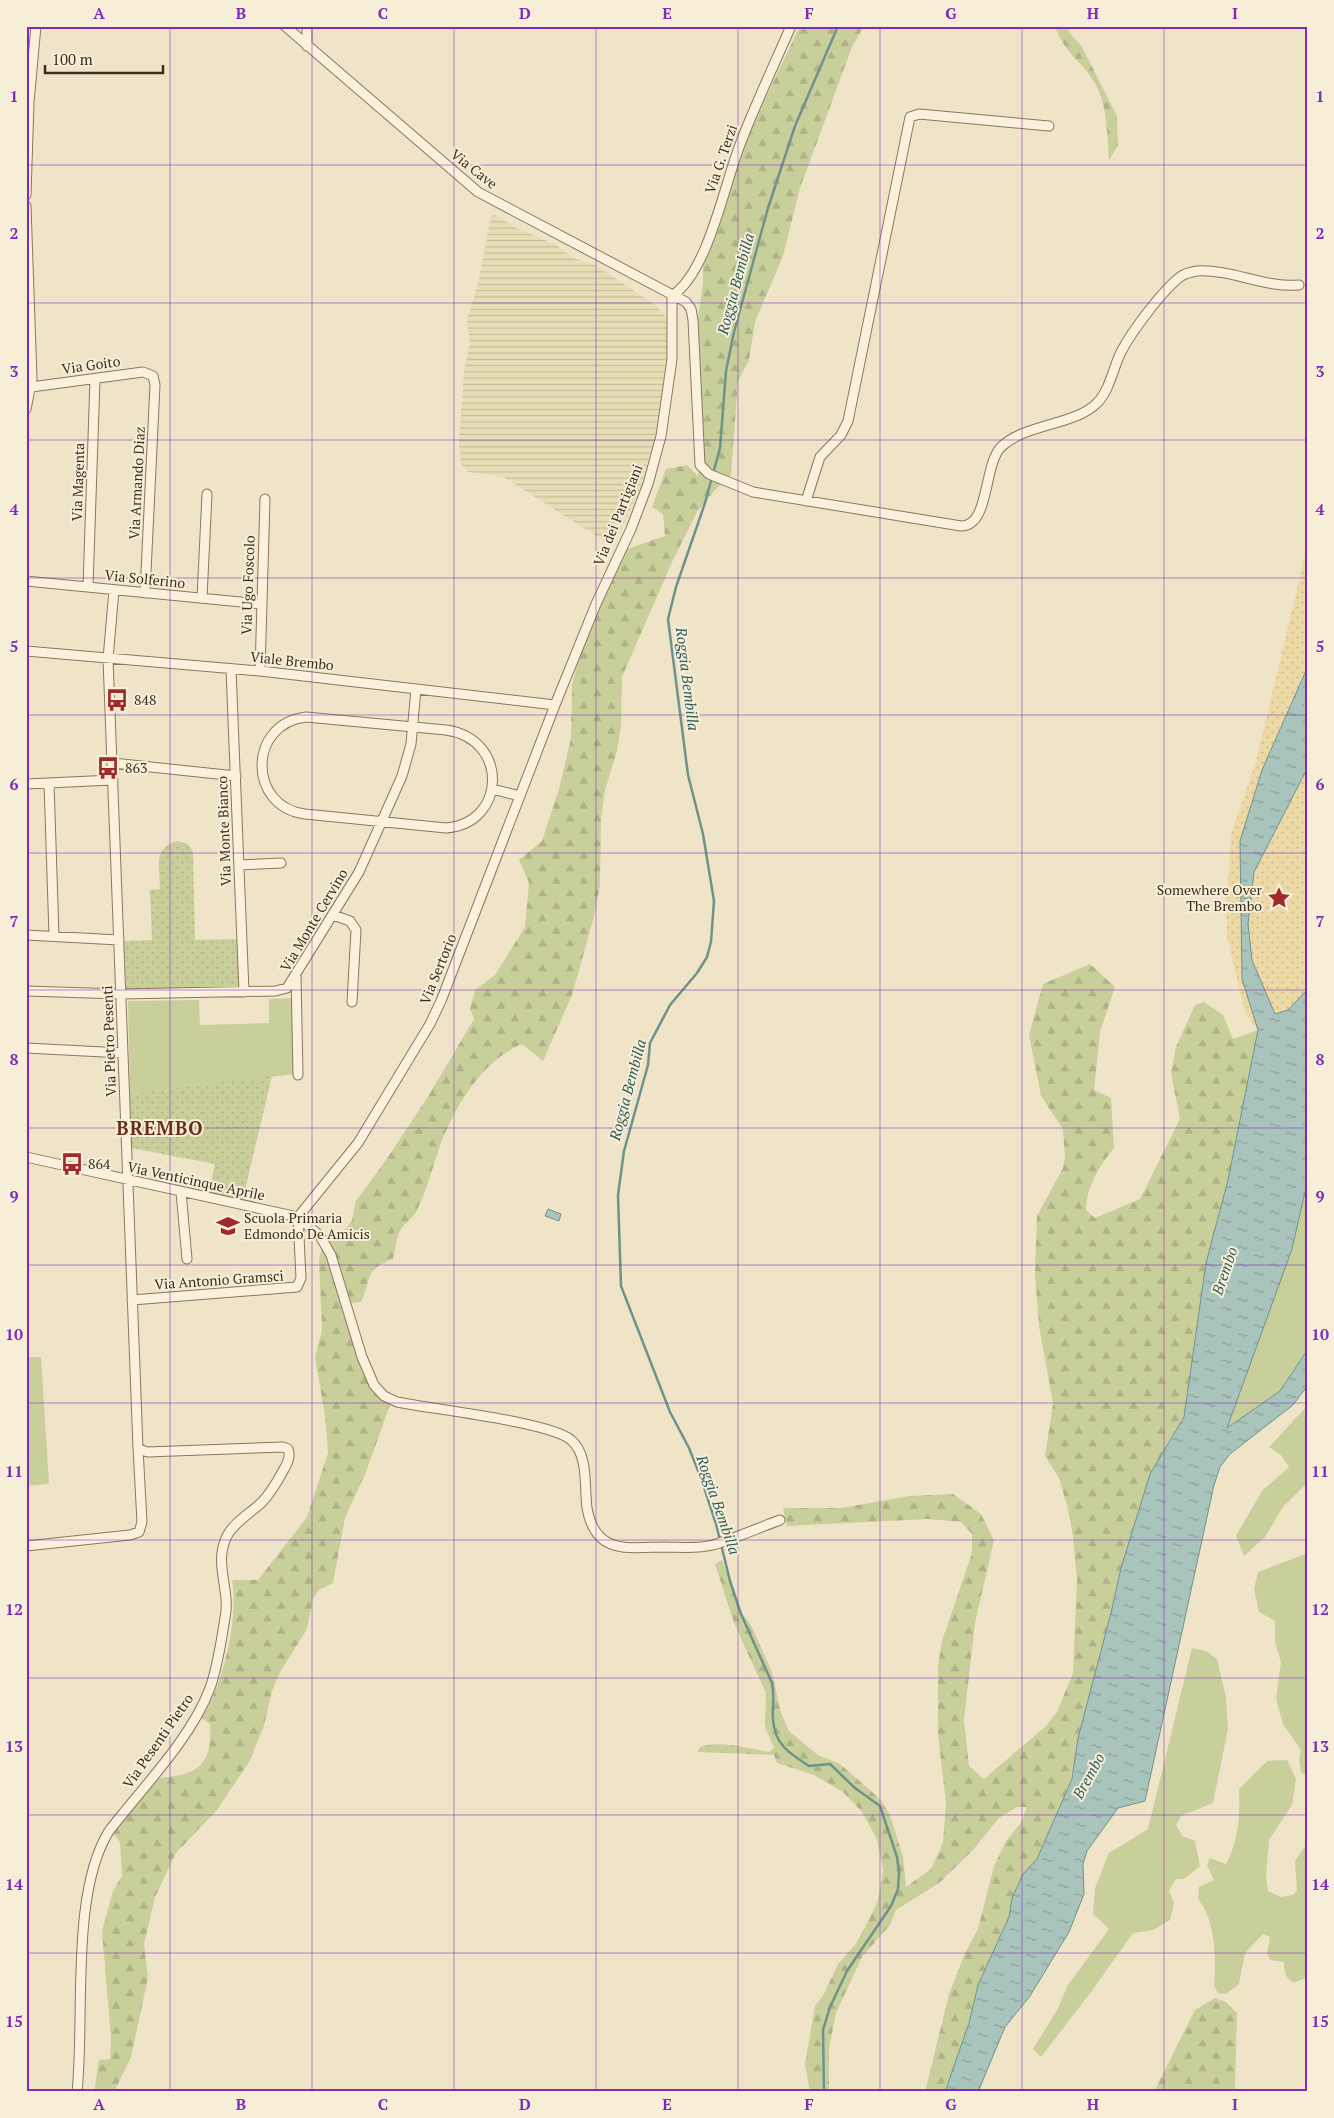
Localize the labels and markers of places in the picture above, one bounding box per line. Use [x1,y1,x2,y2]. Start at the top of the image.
bus stop icon: 848 [104,687,130,713]
place label: 848 [134,690,156,709]
bus stop icon: 863 [95,755,121,781]
place label: 863 [125,758,147,777]
place label: Somewhere Over The Brembo [1157,880,1263,915]
place icon: Somewhere Over The Brembo [1266,885,1292,911]
bus stop icon: 864 [59,1151,85,1177]
place label: 864 [88,1154,111,1173]
place label: Scuola Primaria Edmondo De Amicis [244,1208,370,1243]
school or university icon: Scuola Primaria Edmondo De Amicis [215,1213,241,1239]

